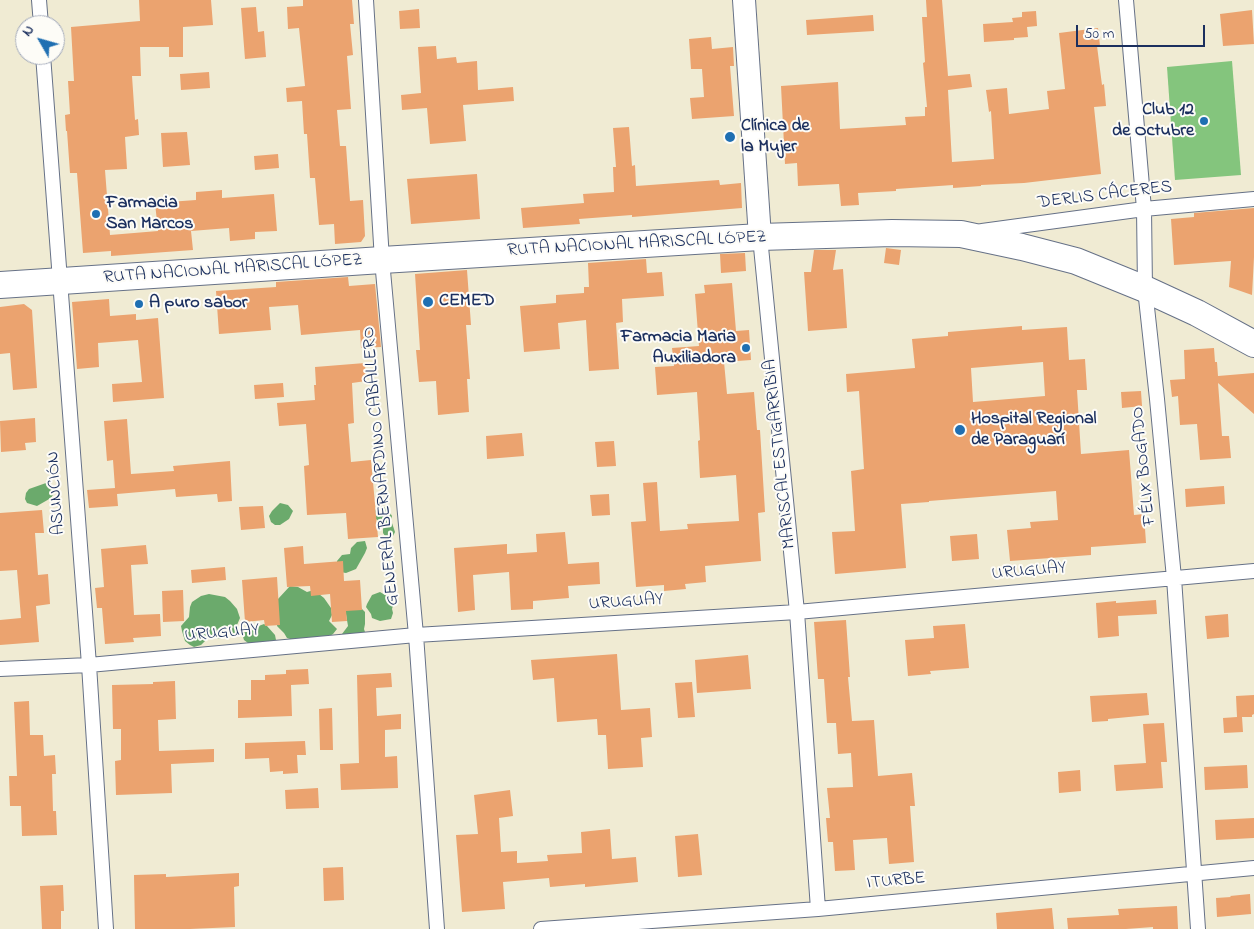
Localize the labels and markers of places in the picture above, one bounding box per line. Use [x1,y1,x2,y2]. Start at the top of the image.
place label: Club 12 de Octubre [1112,100,1194,142]
marker: Club 12 de Octubre [1198,115,1210,127]
place label: Clínica de la Mujer [741,116,810,158]
marker: Clínica de la Mujer [723,130,737,144]
place label: Farmacia San Marcos [106,193,193,235]
marker: Farmacia San Marcos [90,208,102,220]
place label: CEMED [439,291,495,313]
place label: A puro sabor [149,293,247,315]
marker: CEMED [421,295,435,309]
marker: A puro sabor [133,298,145,310]
place label: Farmacia Maria Auxiliadora [621,327,736,369]
marker: Farmacia Maria Auxiliadora [740,342,752,354]
place label: Hospital Regional de Paraguarí [971,409,1097,452]
marker: Hospital Regional de Paraguarí [953,423,967,437]

